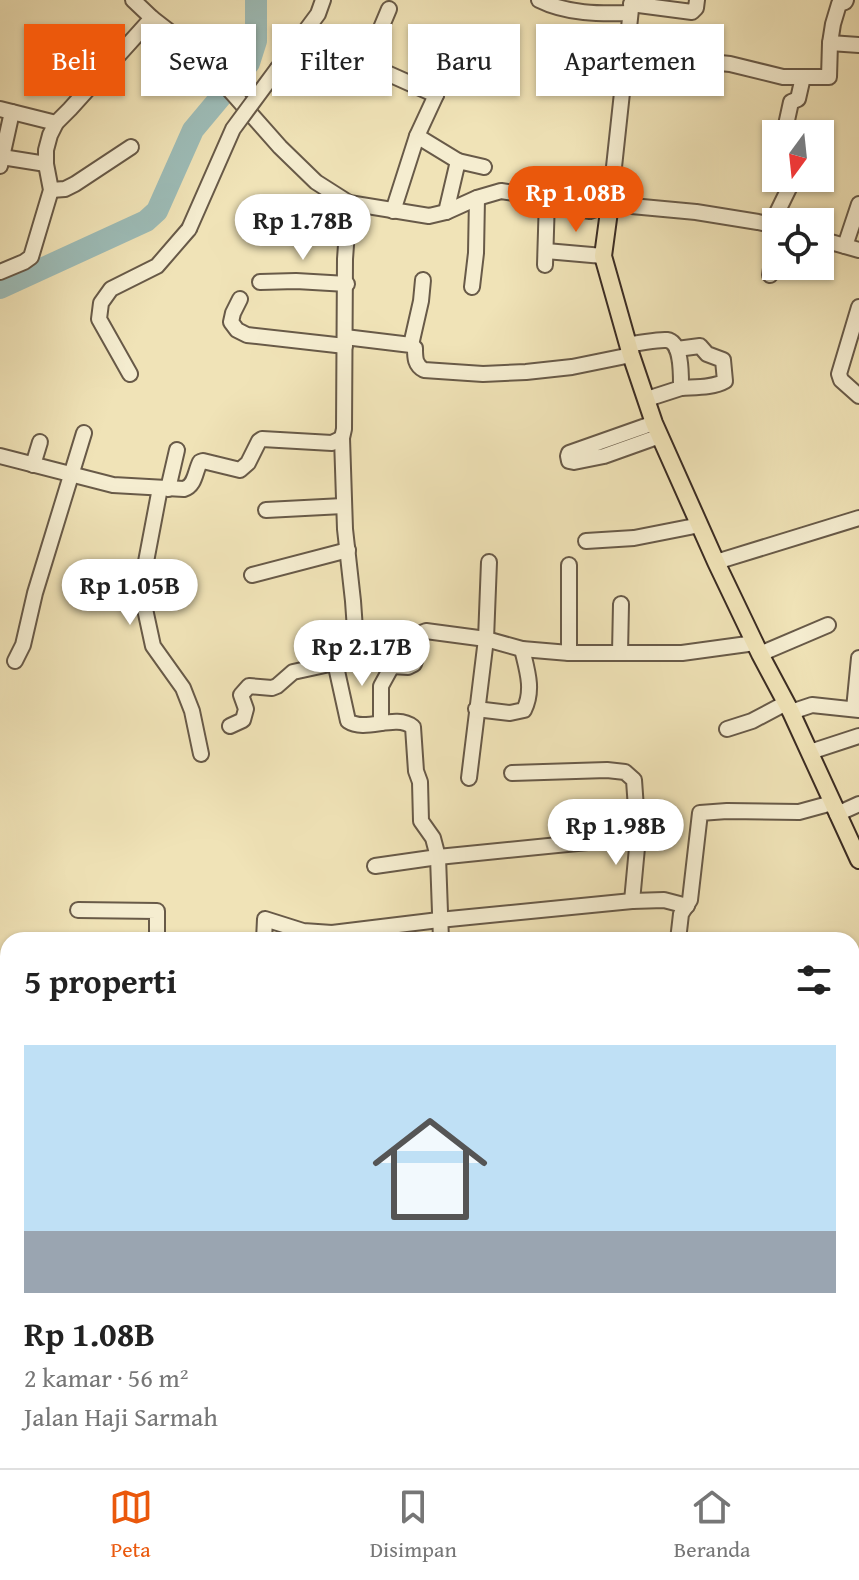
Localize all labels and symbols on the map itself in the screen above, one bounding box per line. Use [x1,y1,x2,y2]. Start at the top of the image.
north arrow [762,120,834,192]
pin: Rp 1.08B [493,166,659,234]
pin: Rp 1.78B [220,194,386,262]
pin: Rp 1.05B [47,559,213,627]
pin: Rp 2.17B [279,620,445,688]
pin: Rp 1.98B [533,799,699,867]

